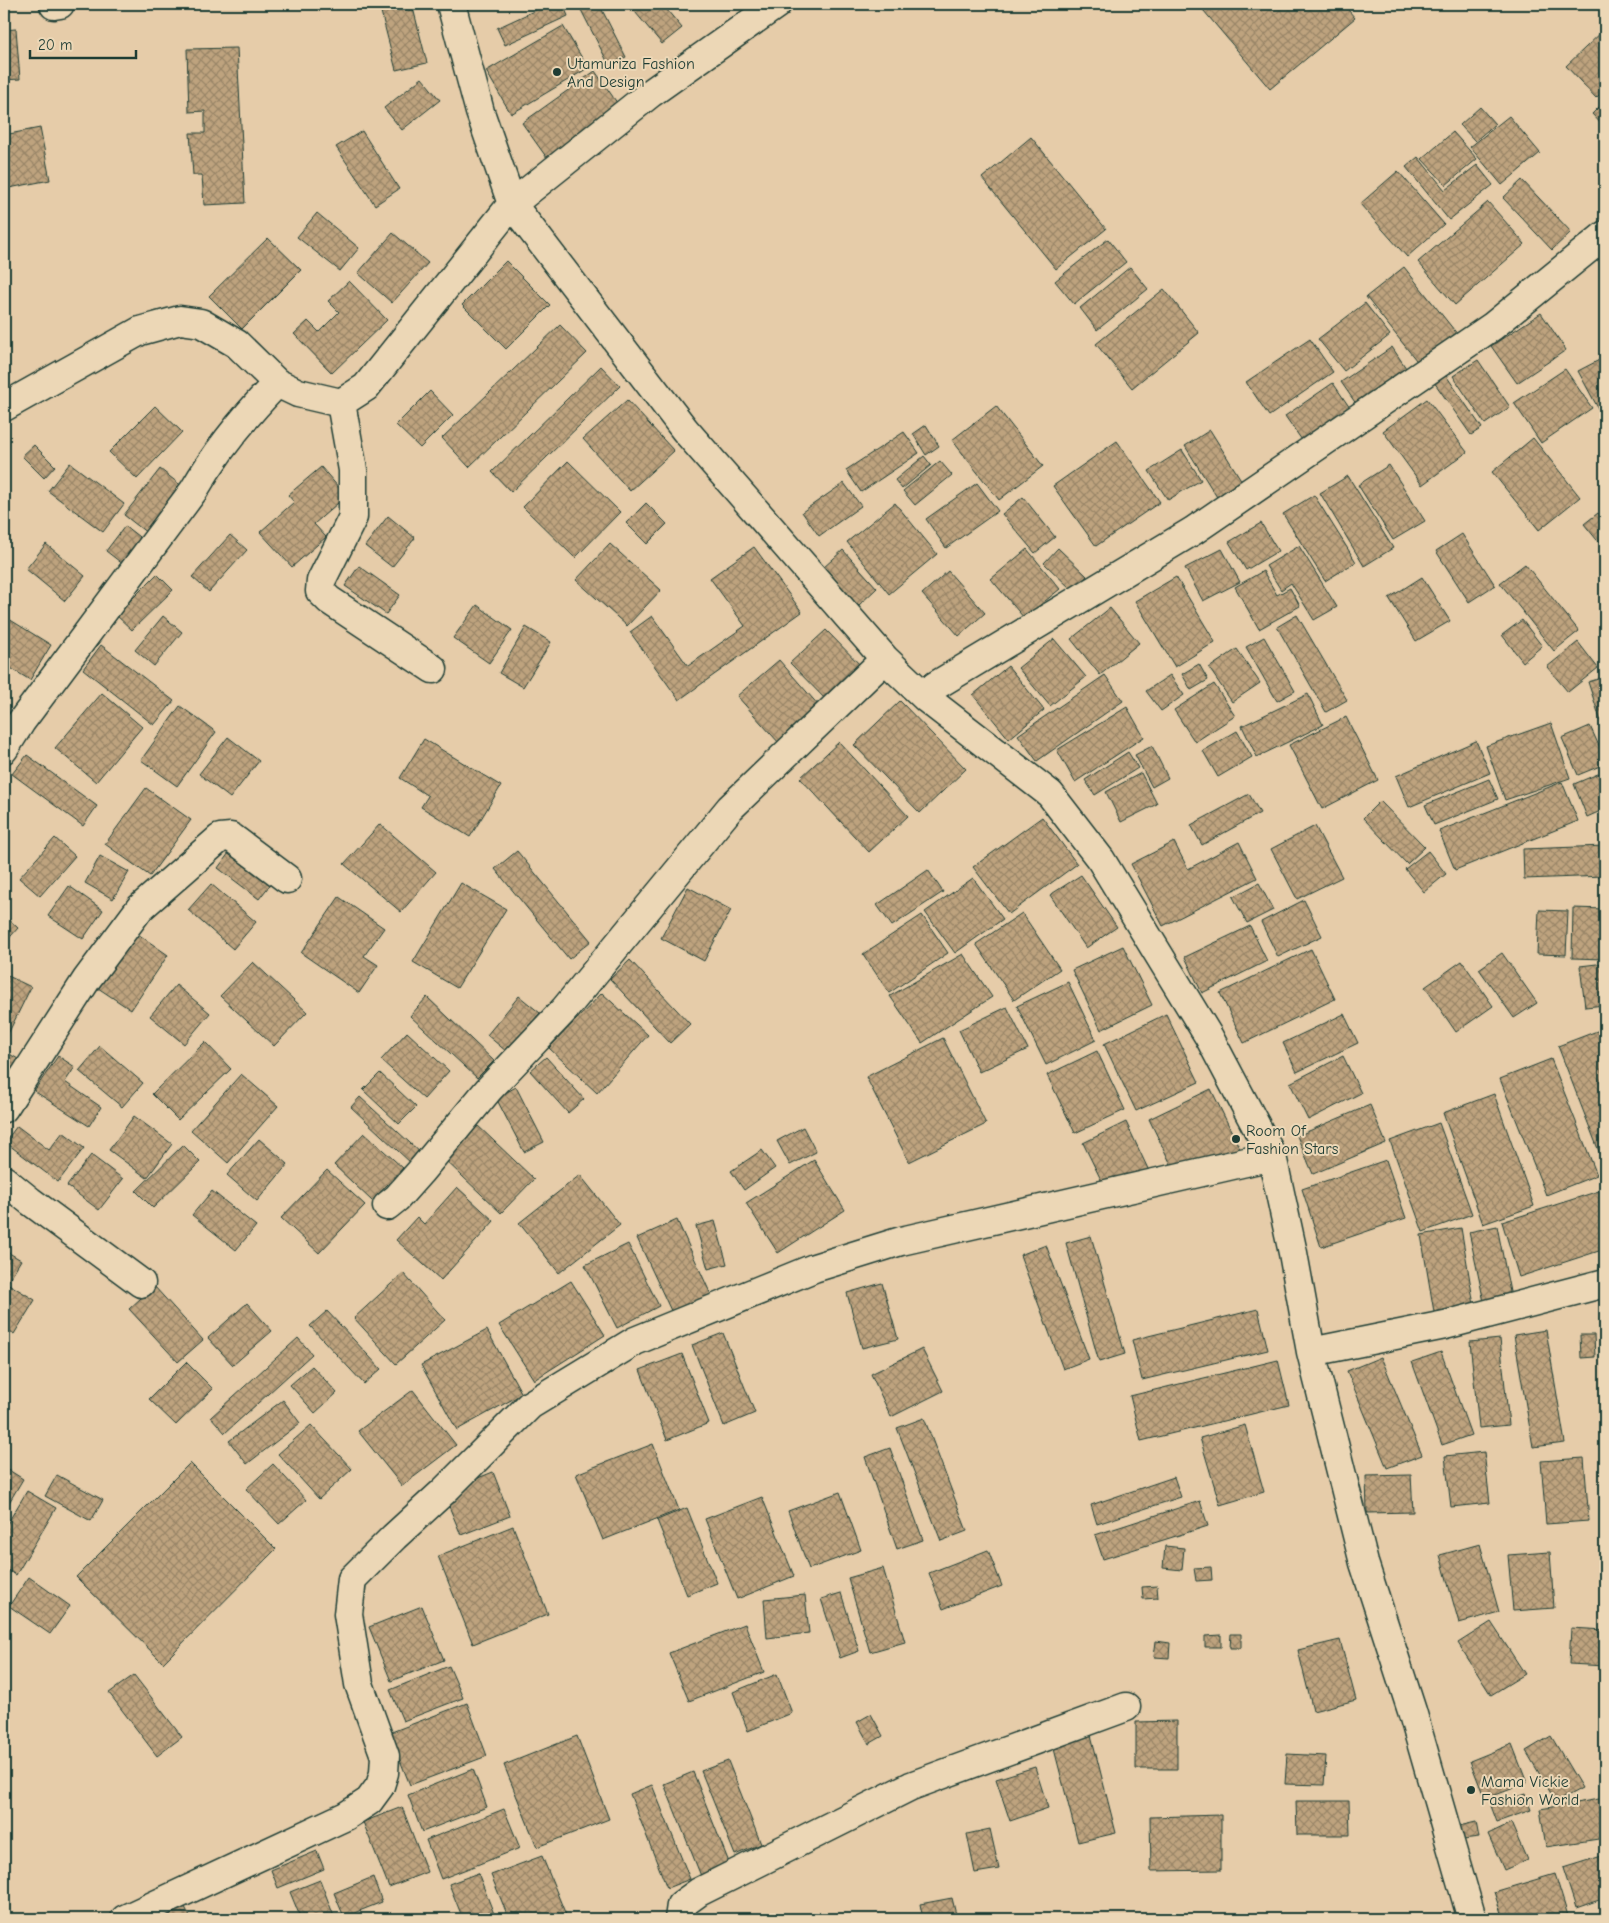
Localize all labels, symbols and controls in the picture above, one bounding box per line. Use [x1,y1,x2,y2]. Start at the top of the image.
scale bar [30,28,136,60]
text: 20 m [38,36,72,54]
place label: Utamuriza Fashion And Design [567,55,695,91]
marker: Utamuriza Fashion And Design [551,66,563,78]
place label: Room Of Fashion Stars [1246,1122,1339,1158]
marker: Room Of Fashion Stars [1230,1133,1242,1145]
place label: Mama Vickie Fashion World [1481,1773,1579,1809]
marker: Mama Vickie Fashion World [1465,1784,1477,1796]

